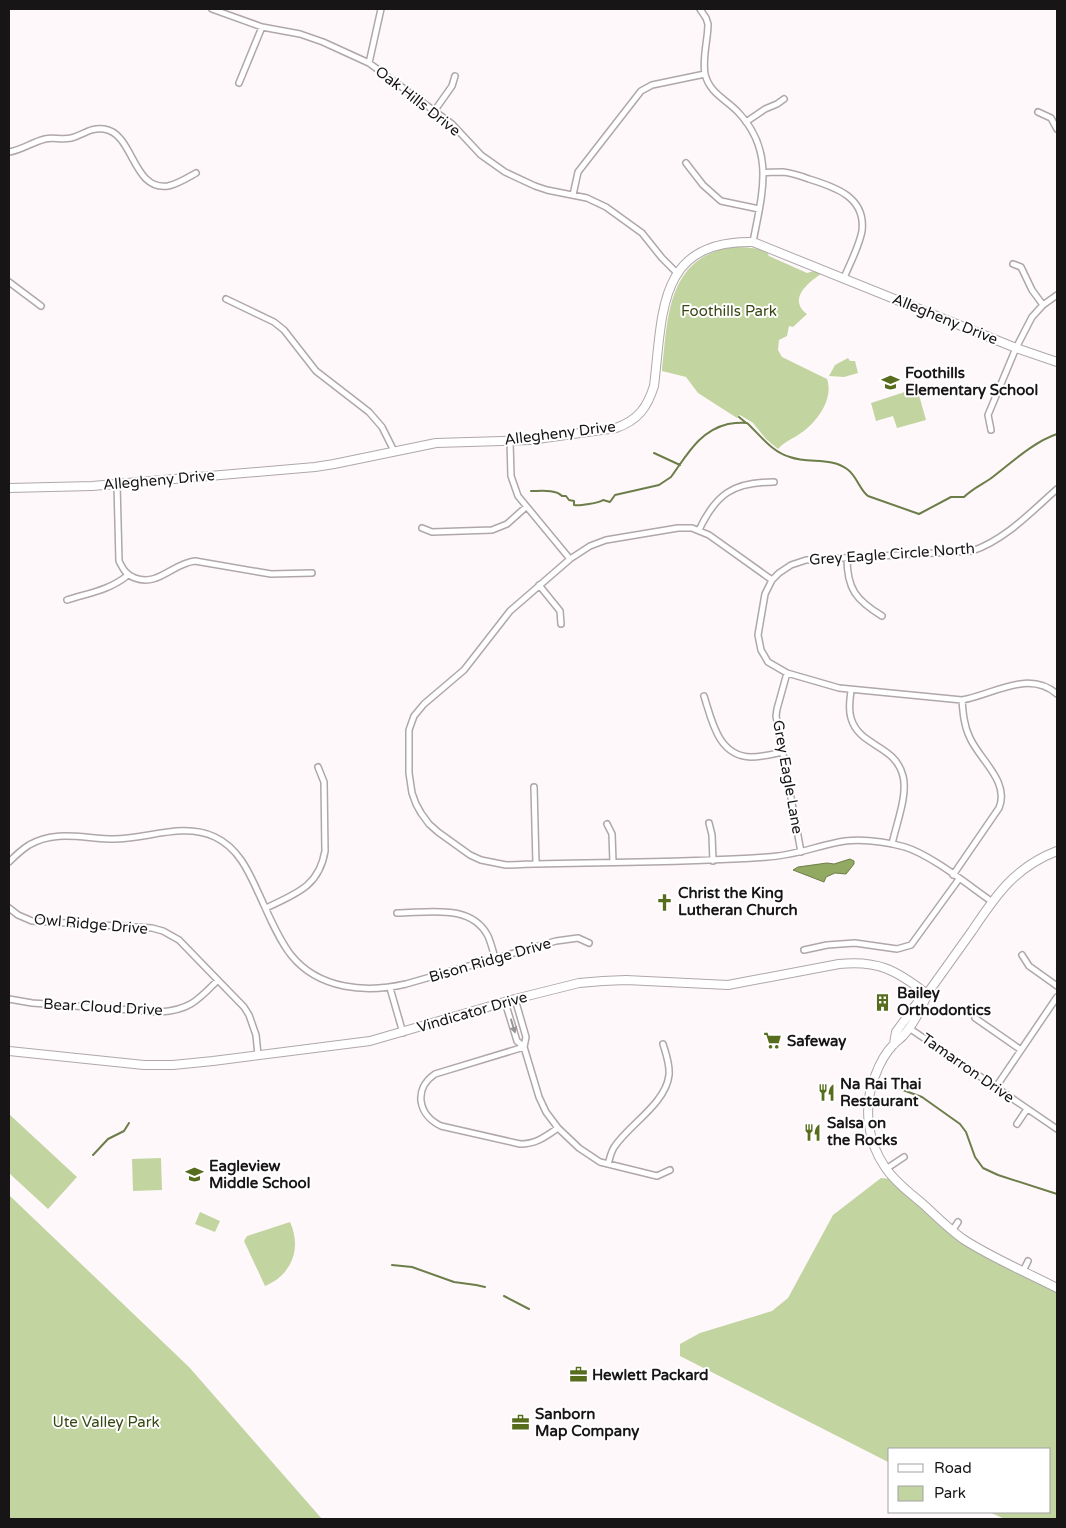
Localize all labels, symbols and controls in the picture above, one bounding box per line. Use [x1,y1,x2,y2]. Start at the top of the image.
street label: Oak Hills Drive [372,62,464,140]
street label: Allegheny Drive [890,290,1000,348]
park label: Foothills Park [681,302,777,320]
place label: Foothills Elementary School [905,364,1038,400]
school or university icon: Foothills Elementary School [881,372,901,392]
street label: Allegheny Drive [503,417,617,449]
street label: Allegheny Drive [102,466,216,494]
street label: Grey Eagle Circle North [809,539,975,569]
street label: Grey Eagle Lane [769,719,807,835]
place label: Christ the King Lutheran Church [678,884,798,919]
church icon: Christ the King Lutheran Church [654,892,674,912]
street label: Owl Ridge Drive [33,910,149,938]
street label: Bison Ridge Drive [427,934,553,986]
place label: Bailey Orthodontics [897,984,991,1019]
street label: Vindicator Drive [415,988,529,1036]
building icon: Bailey Orthodontics [873,992,893,1012]
street label: Bear Cloud Drive [43,995,163,1019]
one-way arrow [509,1019,517,1034]
street label: Tamarron Drive [918,1029,1018,1107]
supermarket icon: Safeway [763,1031,783,1051]
place label: Safeway [787,1032,846,1051]
place label: Na Rai Thai Restaurant [840,1075,921,1110]
restaurant icon: Na Rai Thai Restaurant [816,1083,836,1103]
place label: Salsa on the Rocks [826,1114,897,1149]
restaurant icon: Salsa on the Rocks [803,1122,823,1142]
place label: Eagleview Middle School [209,1157,310,1192]
school or university icon: Eagleview Middle School [185,1165,205,1185]
office icon: Hewlett Packard [568,1365,588,1385]
place label: Hewlett Packard [592,1366,709,1384]
place label: Sanborn Map Company [535,1405,639,1441]
park label: Ute Valley Park [52,1413,160,1431]
office icon: Sanborn Map Company [511,1413,531,1433]
legend [888,1448,1051,1513]
text: Road [934,1459,972,1477]
text: Park [934,1484,966,1502]

